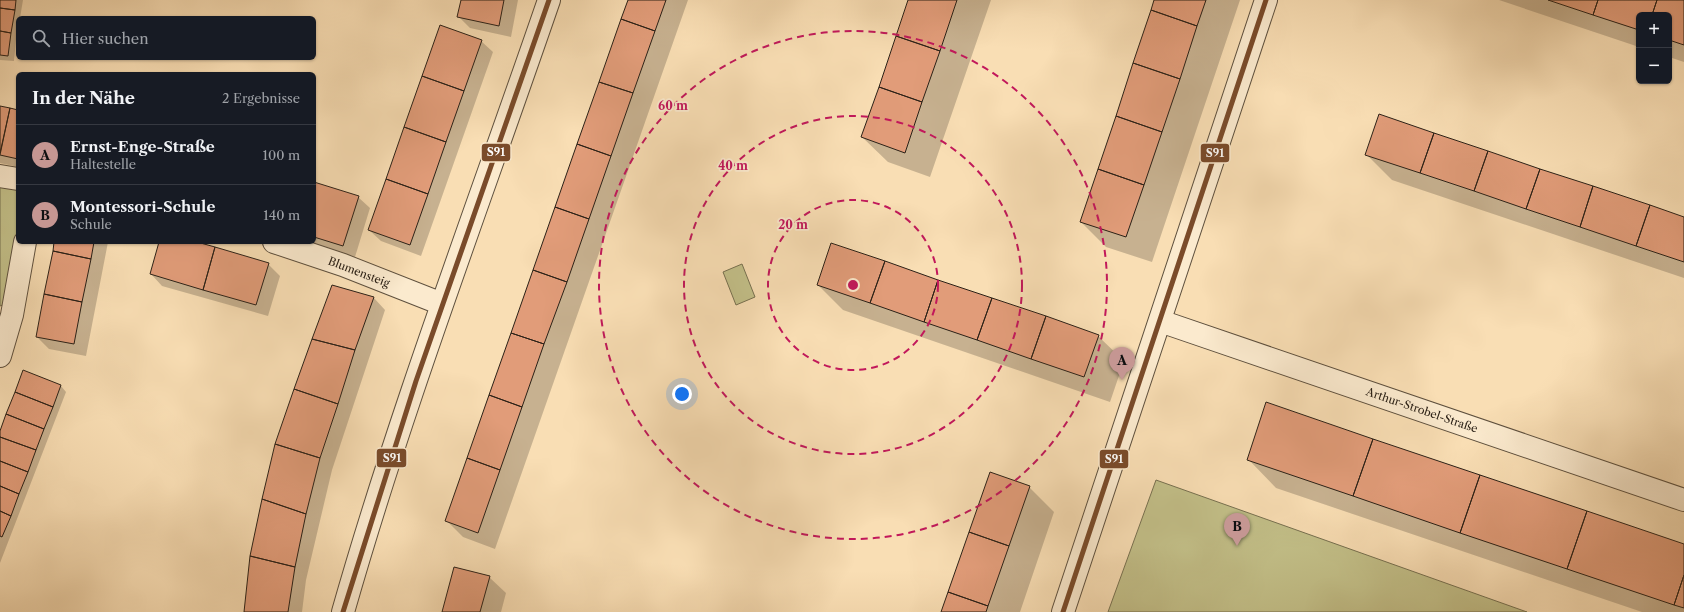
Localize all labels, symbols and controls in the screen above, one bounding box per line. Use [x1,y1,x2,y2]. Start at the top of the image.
map controls [1636,12,1672,84]
button: + [1636,12,1672,48]
search box [16,16,316,60]
icon: search [30,27,52,49]
text: Hier suchen [62,29,149,48]
button: − [1636,48,1672,84]
text: In der Nähe [32,88,135,108]
text: 2 Ergebnisse [222,90,300,106]
text: 60 m [658,98,688,113]
text: Ernst-Enge-Straße [70,137,215,156]
line badge: S91 [481,143,511,162]
line badge: S91 [1200,143,1230,163]
text: S91 [487,145,505,159]
text: S91 [1206,146,1224,160]
text: A [40,147,50,163]
text: 100 m [262,147,300,163]
text: Haltestelle [70,156,136,172]
text: 40 m [718,158,748,173]
text: Montessori-Schule [70,197,215,216]
text: B [40,207,50,223]
text: 140 m [263,207,300,223]
text: Schule [70,216,112,232]
text: 20 m [778,217,808,232]
street label: Blumensteig [326,254,392,290]
centre of rings [846,278,860,292]
pin: A [1109,347,1135,380]
your location [672,384,692,404]
street label: Arthur-Strobel-Straße [1363,384,1480,436]
line badge: S91 [376,448,407,468]
line badge: S91 [1099,449,1129,469]
text: S91 [383,451,401,465]
text: S91 [1105,452,1123,466]
pin: B [1224,513,1250,546]

